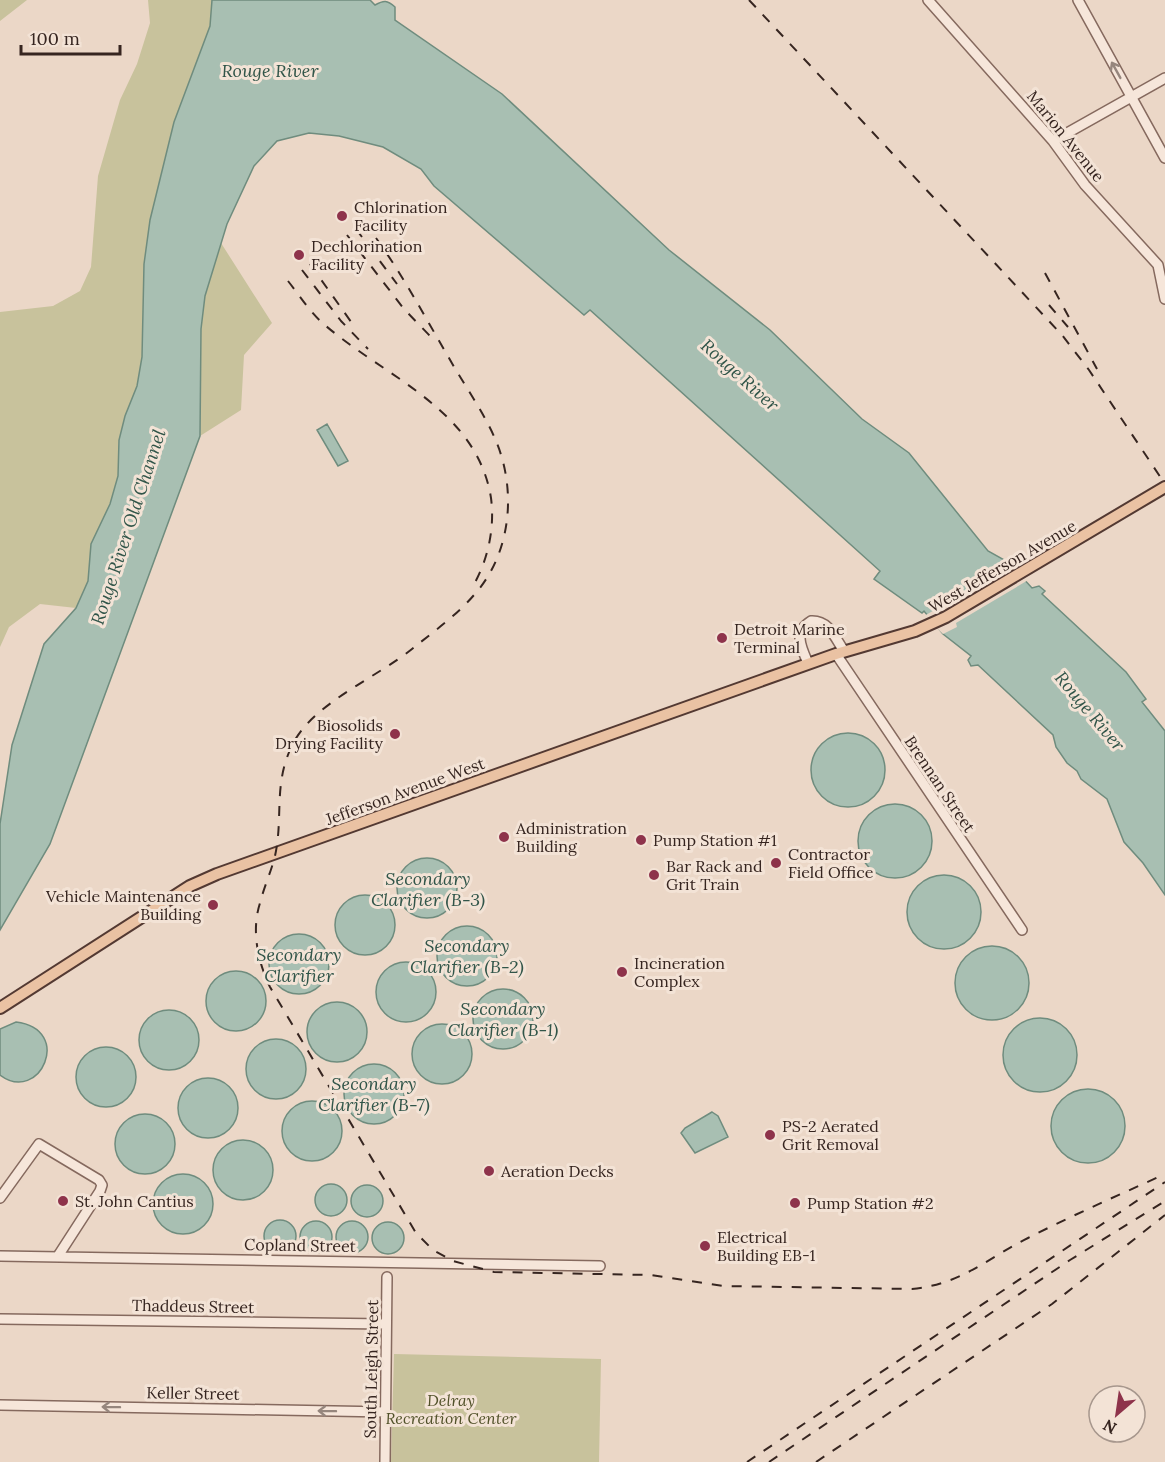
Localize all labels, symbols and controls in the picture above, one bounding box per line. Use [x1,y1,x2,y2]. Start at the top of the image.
scale bar [21,18,120,56]
text: 100 m [30,27,80,50]
water label: Rouge River [221,59,319,82]
one-way arrow [1110,62,1122,79]
street label: Marion Avenue [1023,86,1109,186]
place label: Chlorination Facility [354,197,448,235]
marker: Chlorination Facility [335,209,349,223]
place label: Dechlorination Facility [311,236,423,274]
marker: Dechlorination Facility [292,248,306,262]
water label: Rouge River [696,334,784,417]
water label: Rouge River Old Channel [86,426,170,628]
street label: West Jefferson Avenue [924,515,1080,617]
place label: Detroit Marine Terminal [734,619,845,657]
marker: Detroit Marine Terminal [715,631,729,645]
water label: Rouge River [1050,666,1131,756]
place label: Biosolids Drying Facility [275,715,384,753]
marker: Biosolids Drying Facility [388,727,402,741]
street label: Brennan Street [900,732,980,837]
street label: Jefferson Avenue West [322,753,488,829]
place label: Administration Building [515,818,627,856]
marker: Administration Building [497,830,511,844]
place label: Pump Station #1 [653,830,777,850]
marker: Pump Station #1 [634,833,648,847]
place label: Contractor Field Office [788,844,874,882]
place label: Bar Rack and Grit Train [666,856,763,894]
marker: Contractor Field Office [769,856,783,870]
water label: Secondary Clarifier (B-3) [371,867,485,911]
marker: Bar Rack and Grit Train [647,868,661,882]
place label: Vehicle Maintenance Building [45,886,202,924]
marker: Vehicle Maintenance Building [206,898,220,912]
water label: Secondary Clarifier (B-2) [410,934,524,978]
water label: Secondary Clarifier [256,943,342,987]
place label: Incineration Complex [634,953,725,991]
marker: Incineration Complex [615,965,629,979]
water label: Secondary Clarifier (B-1) [448,997,558,1041]
water label: Secondary Clarifier (B-7) [318,1072,430,1116]
place label: PS-2 Aerated Grit Removal [782,1116,879,1154]
marker: PS-2 Aerated Grit Removal [763,1128,777,1142]
place label: Aeration Decks [500,1161,614,1181]
marker: Aeration Decks [482,1164,496,1178]
place label: St. John Cantius [75,1191,194,1211]
place label: Pump Station #2 [807,1193,934,1213]
marker: St. John Cantius [56,1194,70,1208]
marker: Pump Station #2 [788,1196,802,1210]
place label: Electrical Building EB-1 [717,1227,815,1265]
street label: Copland Street [244,1234,357,1256]
marker: Electrical Building EB-1 [698,1239,712,1253]
street label: Thaddeus Street [132,1295,255,1317]
street label: South Leigh Street [360,1299,382,1439]
street label: Keller Street [146,1382,241,1404]
north arrow [1087,1384,1147,1444]
park label: Delray Recreation Center [385,1390,517,1428]
one-way arrow [102,1401,122,1413]
one-way arrow [318,1405,338,1417]
text: N [1099,1415,1120,1439]

